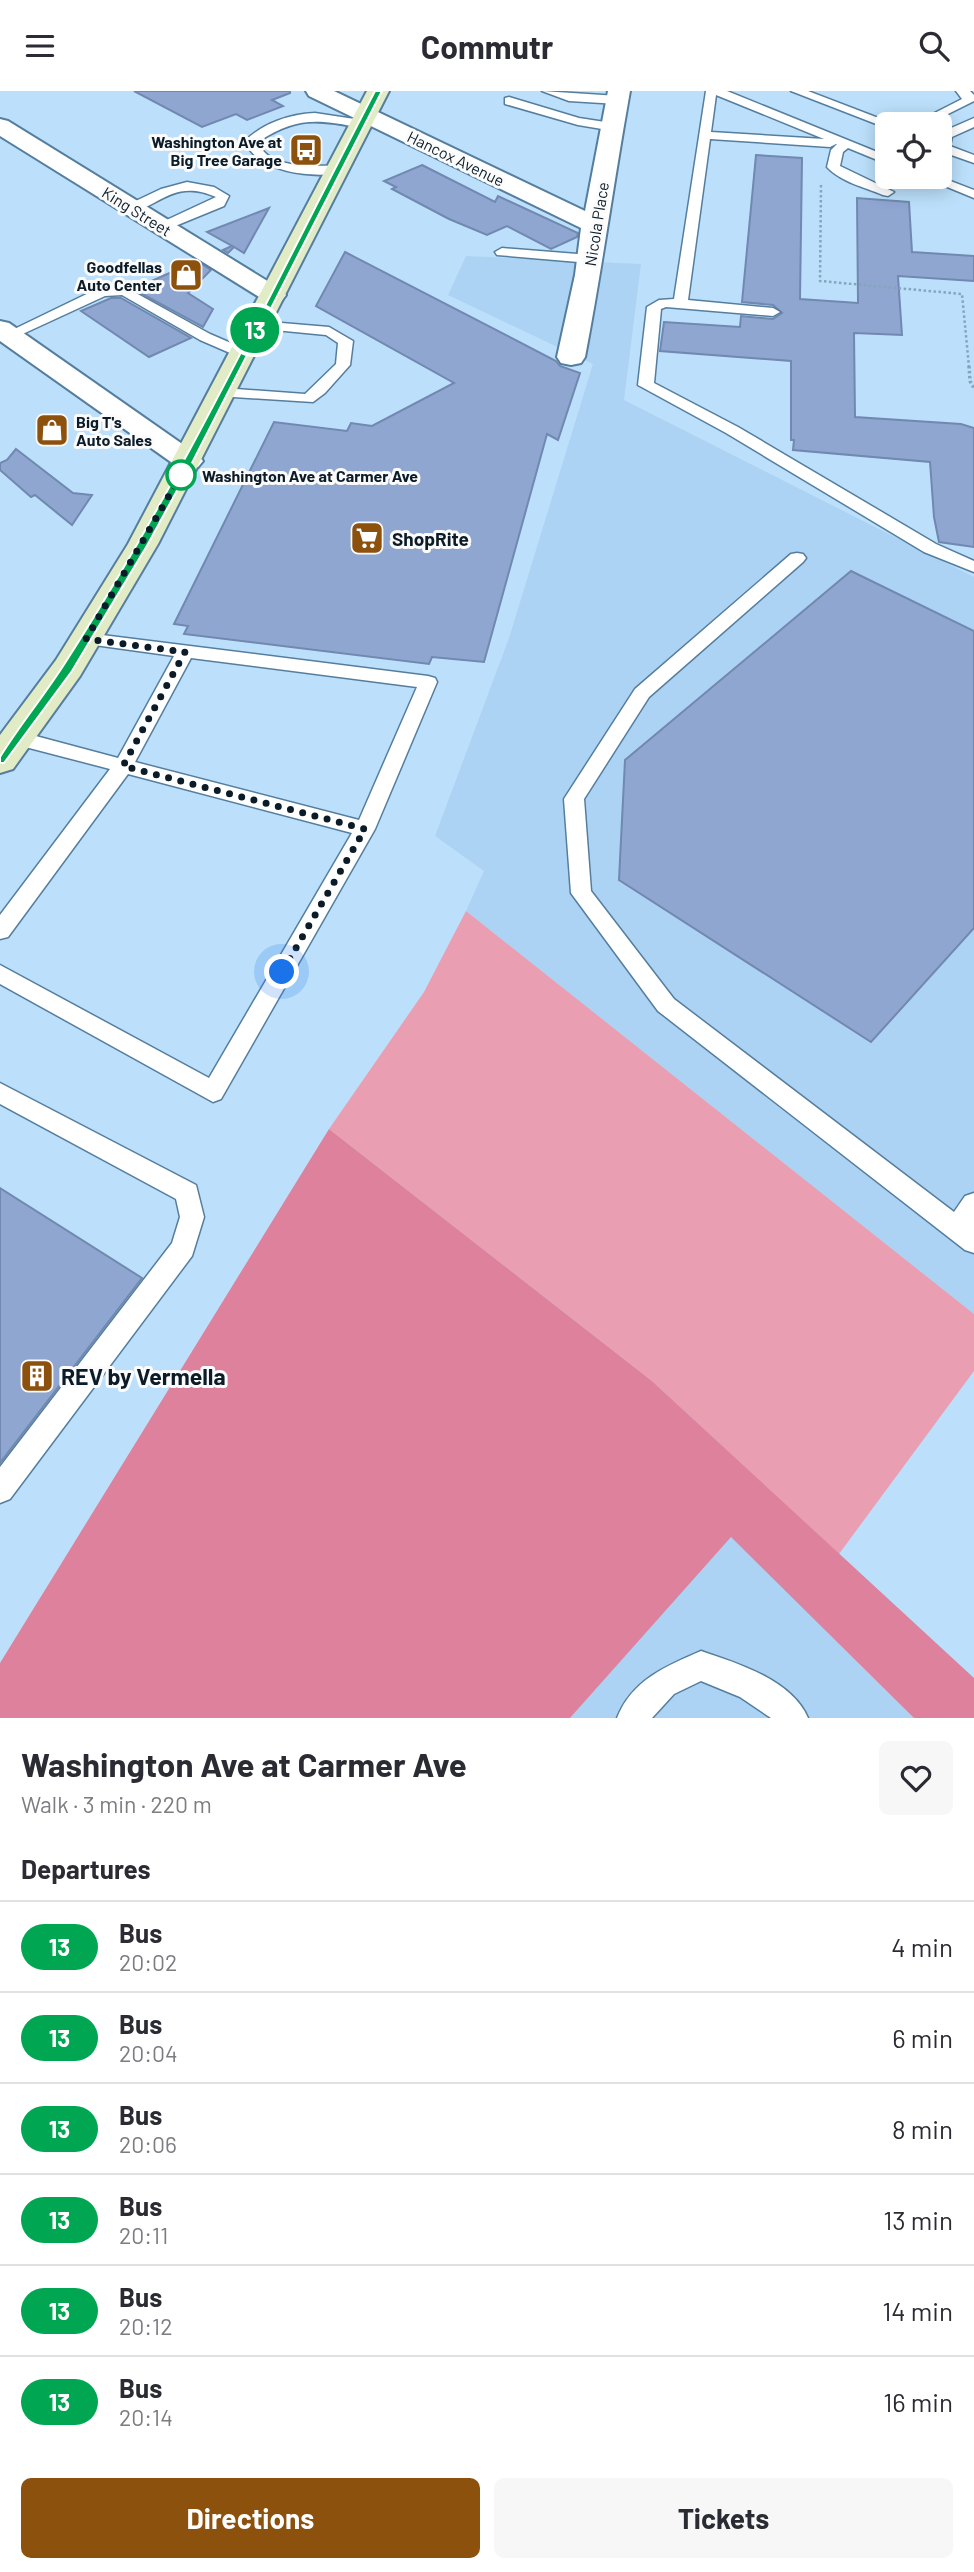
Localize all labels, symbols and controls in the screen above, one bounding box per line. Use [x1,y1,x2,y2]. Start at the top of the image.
icon: menu [21,27,59,65]
text: Commutr [421,27,553,65]
icon: search [915,27,953,65]
map controls [875,112,952,189]
button: locate [875,112,952,189]
street label: Hancox Avenue [404,126,508,190]
bus stop icon: Washington Ave at Big Tree Garage [287,131,325,169]
place label: Washington Ave at Big Tree Garage [151,132,282,169]
street label: Nicola Place [580,180,612,268]
street label: King Street [99,182,175,240]
shop icon: Goodfellas Auto Center [167,256,205,294]
place label: Goodfellas Auto Center [76,257,162,294]
line badge: 13 [224,307,286,353]
text: 13 [244,315,266,344]
shop icon: Big T's Auto Sales [33,411,71,449]
place label: Big T's Auto Sales [76,412,152,449]
marker: Washington Ave at Carmer Ave [166,460,196,490]
place label: Washington Ave at Carmer Ave [202,466,418,485]
supermarket icon: ShopRite [348,519,386,557]
place label: ShopRite [392,527,469,550]
your location [264,954,299,989]
building icon: REV by Vermella [18,1357,56,1395]
place label: REV by Vermella [61,1362,226,1390]
button: heart [879,1741,953,1815]
text: Washington Ave at Carmer Ave [21,1744,467,1784]
text: Walk · 3 min · 220 m [21,1790,212,1818]
text: Departures [21,1853,151,1884]
text: Bus [119,1917,162,1948]
text: 4 min [891,1931,953,1962]
text: 13 [49,1932,70,1961]
text: 20:02 [119,1948,177,1976]
text: Bus [119,2008,162,2039]
text: 6 min [892,2022,953,2053]
text: 13 [49,2023,70,2052]
text: 20:04 [119,2039,178,2067]
text: Bus [119,2099,162,2130]
text: 8 min [892,2113,953,2144]
text: 13 [49,2114,70,2143]
text: 20:06 [119,2130,177,2158]
text: Bus [119,2190,162,2221]
text: 13 min [883,2204,953,2235]
text: 13 [49,2205,70,2234]
text: 20:11 [119,2221,168,2249]
text: Bus [119,2281,162,2312]
text: 14 min [882,2295,953,2326]
text: 13 [49,2296,70,2325]
text: 20:12 [119,2312,173,2340]
text: Bus [119,2372,162,2403]
text: 16 min [883,2386,953,2417]
text: 13 [49,2387,70,2416]
text: 20:14 [119,2403,173,2431]
button: Directions [21,2478,480,2558]
button: Tickets [494,2478,953,2558]

